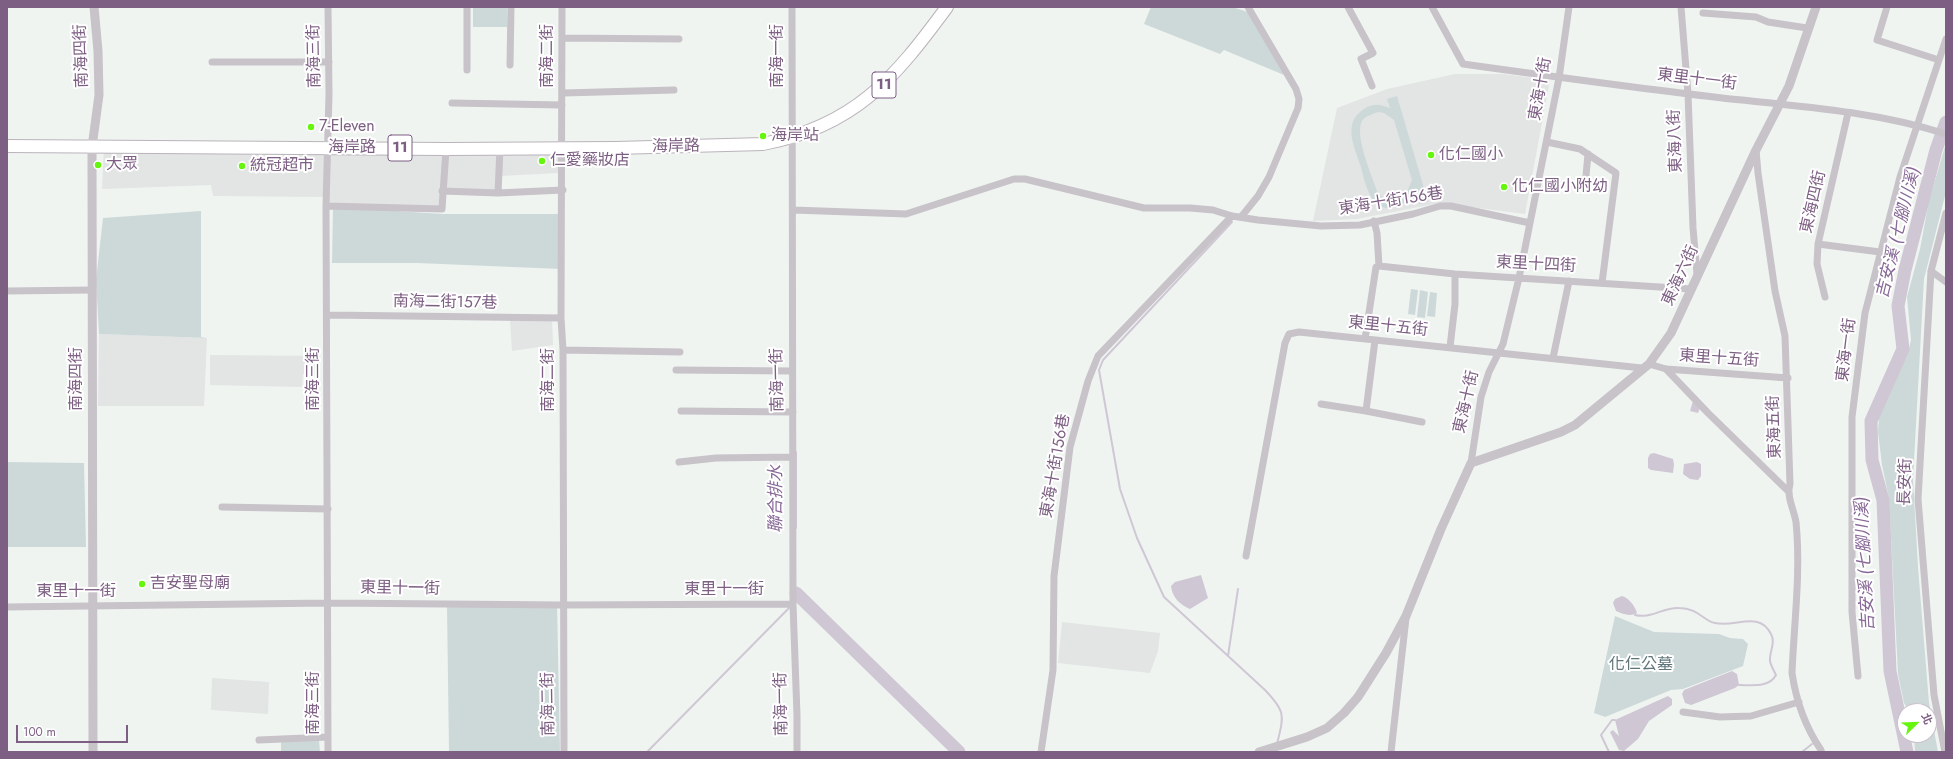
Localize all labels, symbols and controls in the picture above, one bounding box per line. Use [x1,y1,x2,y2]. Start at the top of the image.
street label: 南海四街 [71,24,93,88]
street label: 南海三街 [305,24,325,88]
street label: 南海二街 [538,24,558,88]
street label: 南海一街 [768,24,788,88]
street label: 東海十街 [1526,56,1556,122]
street label: 東里十一街 [1656,66,1738,94]
road number: 11 [872,72,896,98]
street label: 東海八街 [1665,109,1687,173]
place label: 7-Eleven [319,117,375,137]
marker: 7-Eleven [306,122,316,132]
place label: 海岸站 [771,126,819,146]
marker: 海岸站 [758,131,768,141]
road number: 11 [388,135,412,161]
street label: 海岸路 [652,137,700,157]
street label: 海岸路 [328,138,376,158]
place label: 化仁國小 [1439,145,1503,165]
marker: 化仁國小 [1426,150,1436,160]
place label: 仁愛藥妝店 [550,151,630,171]
place label: 大眾 [106,155,138,175]
place label: 統冠超市 [250,156,314,176]
marker: 仁愛藥妝店 [537,156,547,166]
marker: 大眾 [93,160,103,170]
marker: 統冠超市 [237,161,247,171]
water label: 吉安溪 (七腳川溪) [1873,165,1925,301]
street label: 東海四街 [1797,169,1831,235]
place label: 化仁國小附幼 [1512,177,1608,197]
marker: 化仁國小附幼 [1499,182,1509,192]
street label: 東海十街156巷 [1337,184,1445,220]
street label: 東海六街 [1659,243,1703,309]
street label: 東里十四街 [1496,253,1576,277]
street label: 南海二街157巷 [393,292,497,314]
street label: 東里十五街 [1347,313,1429,341]
street label: 東海一街 [1834,317,1860,383]
street label: 南海四街 [67,347,87,411]
street label: 南海三街 [304,347,324,411]
street label: 東里十五街 [1678,347,1760,371]
street label: 南海二街 [539,348,559,412]
street label: 南海一街 [768,348,788,412]
street label: 東海十街 [1450,369,1484,435]
street label: 東海五街 [1764,395,1786,459]
street label: 東海十街156巷 [1037,412,1075,520]
street label: 長安街 [1896,458,1916,506]
water label: 聯合排水 [767,465,787,533]
water label: 吉安溪 (七腳川溪) [1852,496,1880,632]
place label: 吉安聖母廟 [150,574,230,594]
marker: 吉安聖母廟 [137,579,147,589]
street label: 東里十一街 [360,579,440,599]
street label: 東里十一街 [684,580,764,600]
street label: 東里十一街 [36,582,116,602]
park label: 化仁公墓 [1609,655,1673,675]
street label: 南海三街 [304,671,324,735]
street label: 南海二街 [539,672,559,736]
street label: 南海一街 [772,672,792,736]
north arrow [1897,703,1937,743]
text: 北 [1918,711,1937,727]
scale bar [18,717,130,743]
text: 100 m [23,723,56,741]

